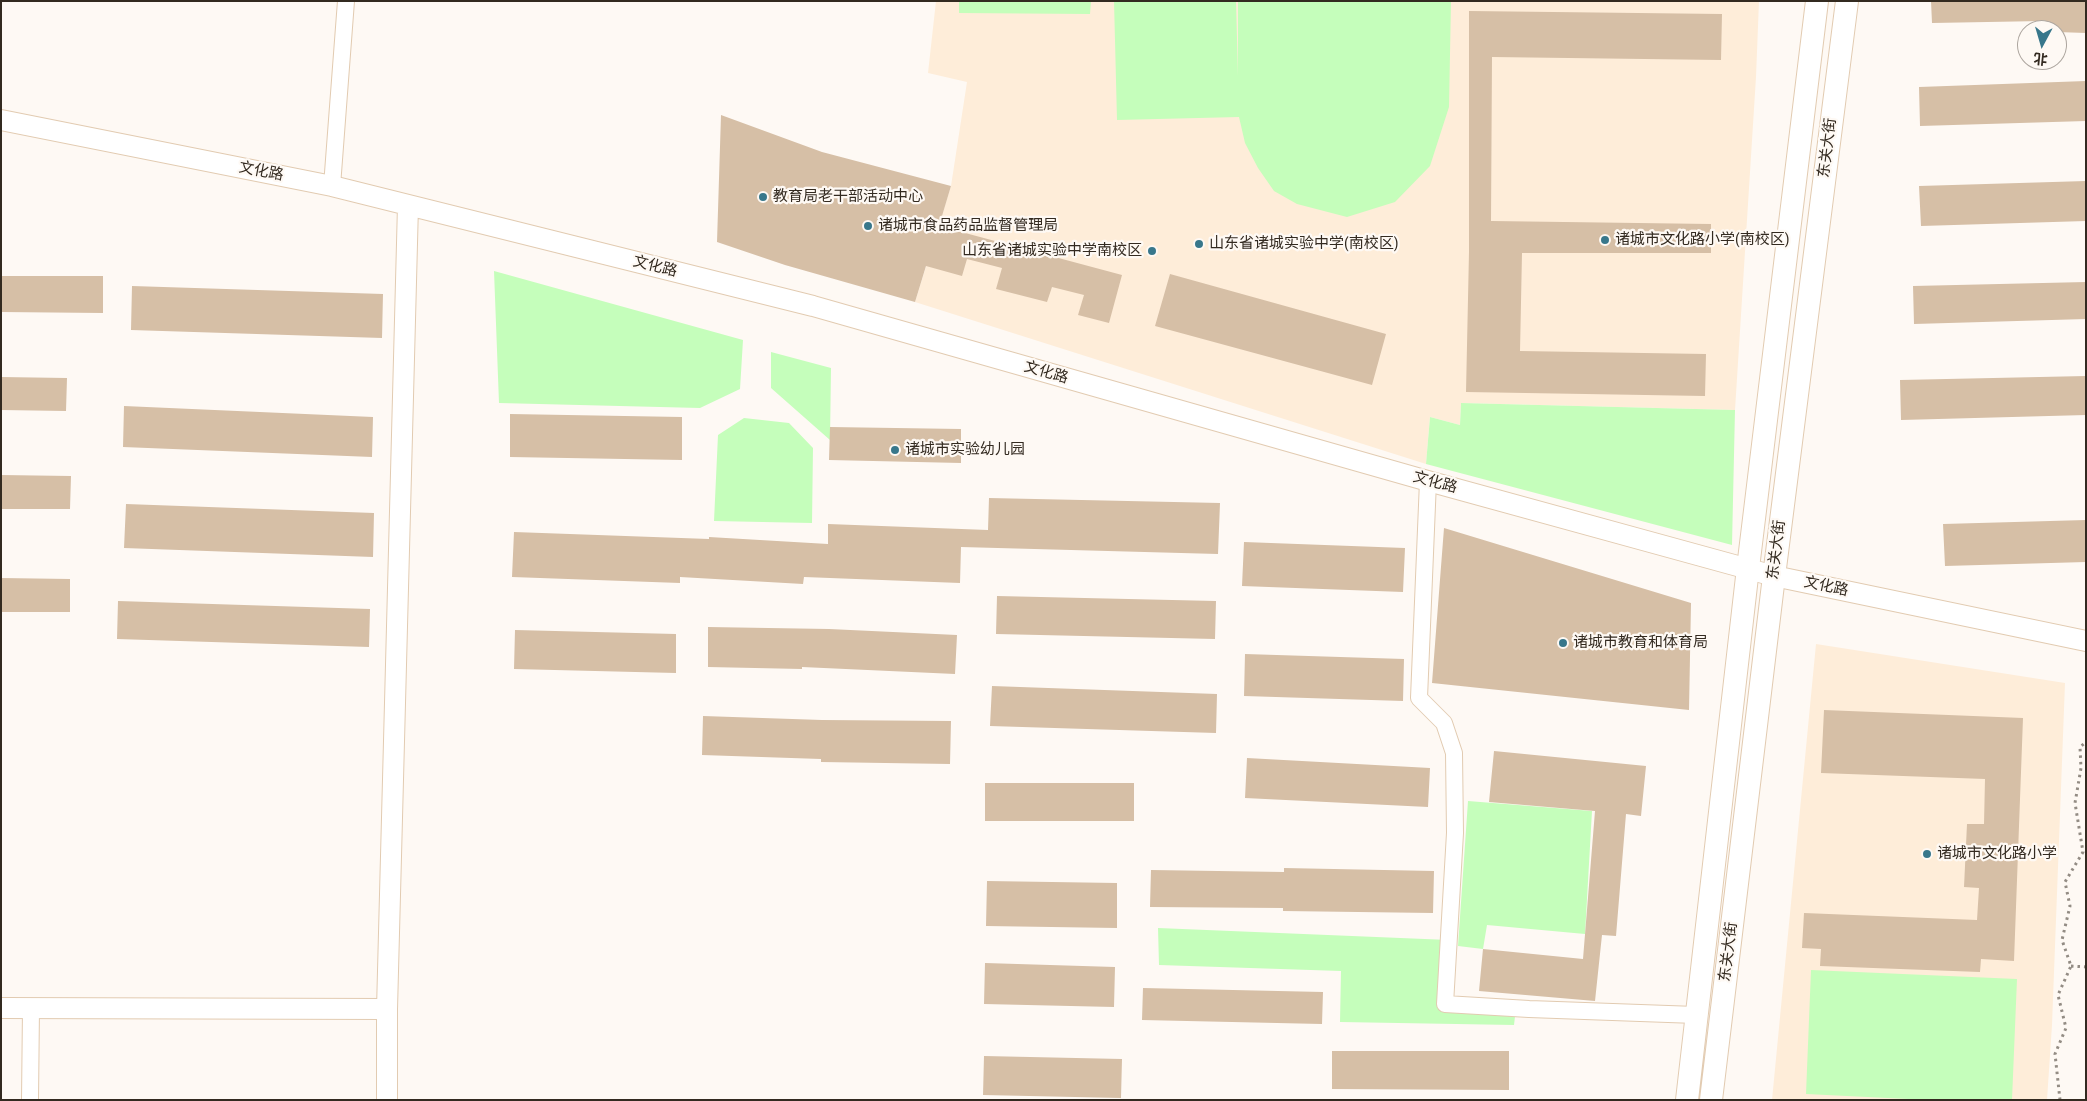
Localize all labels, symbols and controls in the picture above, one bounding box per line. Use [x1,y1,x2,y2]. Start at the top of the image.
north arrow [2017,20,2067,70]
text: 北 [2033,50,2048,68]
street label: 东关大街 [1815,117,1841,179]
street label: 文化路 [237,159,285,185]
place label: 教育局老干部活动中心 [773,188,923,206]
marker: 教育局老干部活动中心 [757,191,769,203]
place label: 诸城市食品药品监督管理局 [878,217,1058,235]
marker: 诸城市食品药品监督管理局 [862,220,874,232]
place label: 诸城市文化路小学(南校区) [1615,231,1789,249]
marker: 诸城市文化路小学(南校区) [1599,234,1611,246]
place label: 山东省诸城实验中学(南校区) [1209,235,1398,253]
marker: 山东省诸城实验中学(南校区) [1193,238,1205,250]
place label: 山东省诸城实验中学南校区 [962,242,1142,260]
marker: 山东省诸城实验中学南校区 [1146,245,1158,257]
street label: 文化路 [631,253,679,281]
street label: 文化路 [1022,358,1070,388]
place label: 诸城市实验幼儿园 [905,441,1025,459]
marker: 诸城市实验幼儿园 [889,444,901,456]
street label: 文化路 [1411,468,1459,498]
street label: 东关大街 [1764,519,1790,581]
street label: 文化路 [1802,574,1850,600]
place label: 诸城市教育和体育局 [1573,634,1708,652]
marker: 诸城市教育和体育局 [1557,637,1569,649]
place label: 诸城市文化路小学 [1937,845,2057,863]
marker: 诸城市文化路小学 [1921,848,1933,860]
street label: 东关大街 [1716,921,1742,983]

